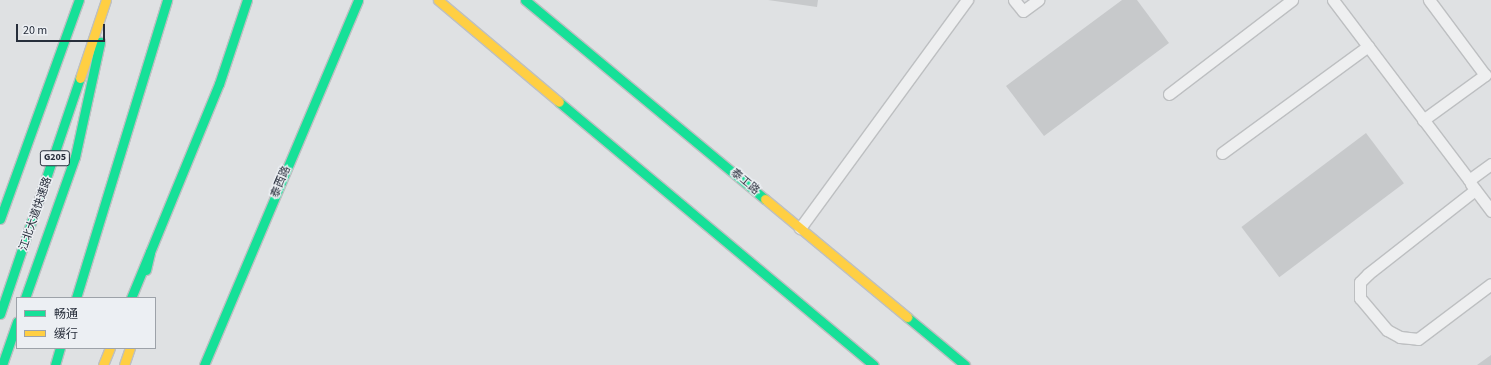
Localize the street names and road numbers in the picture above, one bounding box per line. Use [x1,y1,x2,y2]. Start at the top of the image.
road number: G205 [39,150,71,166]
street label: 泰西路 [268,164,294,200]
street label: 泰工路 [728,166,762,198]
street label: 江北大道快速路 [17,175,55,253]

